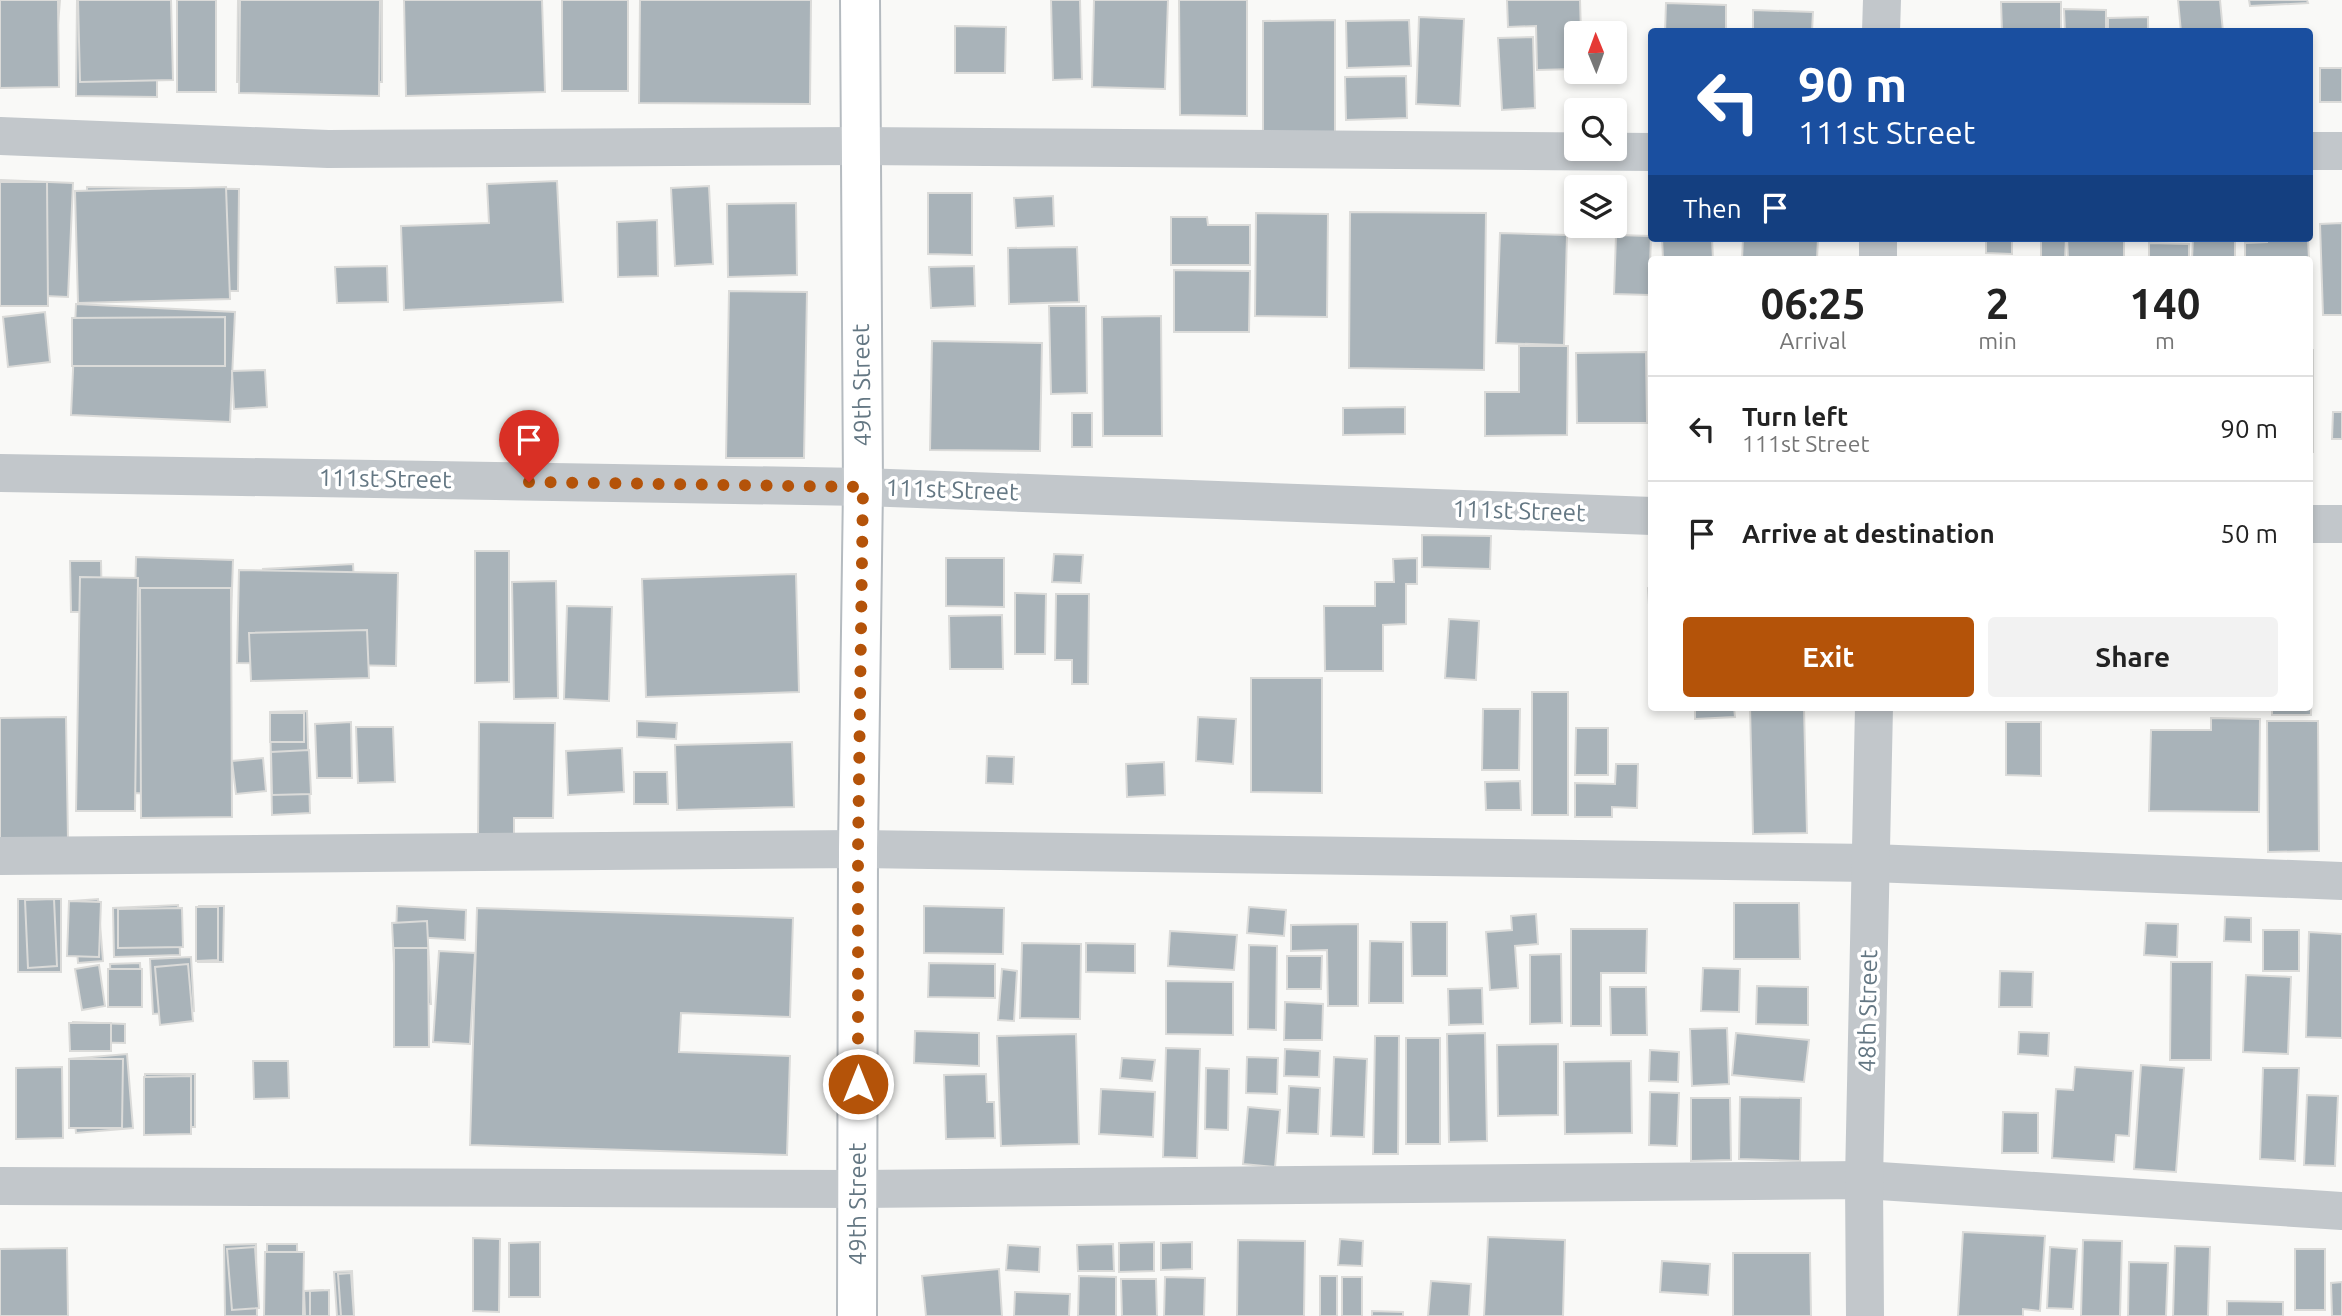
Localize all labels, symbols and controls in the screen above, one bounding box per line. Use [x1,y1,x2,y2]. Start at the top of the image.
north arrow [1564,21,1628,84]
map controls [1564,21,1627,238]
icon: left [1683,56,1774,147]
text: 90 m [1798,56,1907,111]
button: search [1564,98,1627,161]
text: 111st Street [1798,114,1975,150]
button: layers [1564,175,1627,238]
icon: arrive [1756,189,1794,227]
text: Then [1683,194,1742,223]
text: 06:25 [1761,280,1866,327]
text: 2 [1986,280,2009,327]
text: 140 [2129,280,2200,327]
street label: 49th Street [847,323,876,447]
text: Arrival [1780,328,1847,353]
text: min [1978,328,2017,353]
text: m [2155,328,2175,353]
text: Turn left [1742,402,1848,431]
pin [499,410,559,482]
icon: left [1683,410,1721,448]
text: 90 m [2220,414,2278,443]
icon: arrive [510,421,548,459]
text: 111st Street [1742,431,1869,456]
street label: 111st Street [318,464,452,493]
street label: 111st Street [885,474,1019,505]
street label: 111st Street [1452,495,1586,526]
icon: arrive [1683,515,1721,553]
text: Arrive at destination [1742,519,1995,548]
text: 50 m [2220,519,2278,548]
button: Exit [1683,617,1974,697]
button: Share [1988,617,2278,697]
street label: 48th Street [1853,949,1882,1073]
position arrow [821,1047,895,1121]
street label: 49th Street [844,1142,871,1265]

